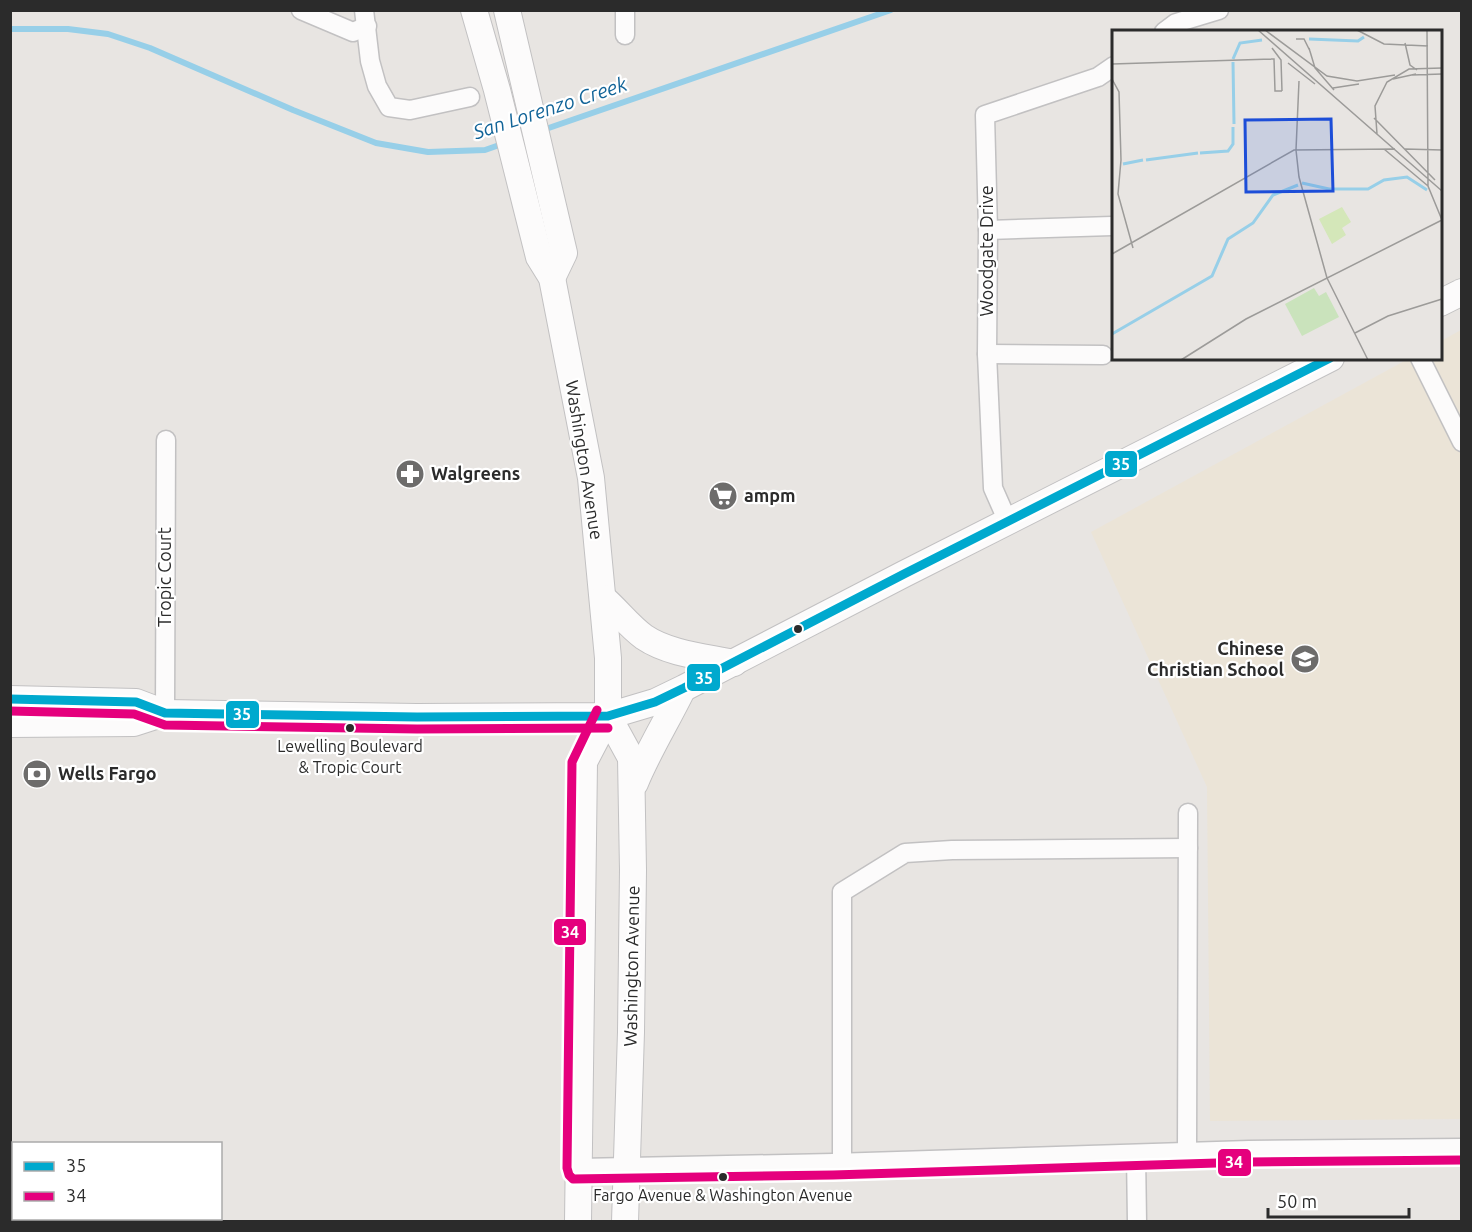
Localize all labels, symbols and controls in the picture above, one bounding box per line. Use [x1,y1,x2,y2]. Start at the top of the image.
inset map [1112,30,1442,360]
water label: San Lorenzo Creek [469,72,630,144]
street label: Woodgate Drive [976,185,996,317]
street label: Washington Avenue [562,379,607,541]
line badge: 35 [1104,450,1138,478]
text: 35 [1112,455,1130,473]
pharmacy icon: Walgreens [394,458,426,490]
place label: Walgreens [431,463,520,483]
supermarket icon: ampm [707,480,739,512]
place label: ampm [744,485,796,505]
street label: Tropic Court [154,527,174,627]
unlabelled marker [792,623,804,635]
place label: Chinese Christian School [1147,638,1285,679]
school or university icon: Chinese Christian School [1289,643,1321,675]
line badge: 35 [686,663,721,692]
text: 35 [695,669,713,687]
line badge: 35 [225,700,260,729]
text: 35 [233,705,251,723]
marker: Lewelling Boulevard & Tropic Court [344,722,356,734]
place label: Lewelling Boulevard & Tropic Court [277,737,423,776]
bank icon: Wells Fargo [21,758,53,790]
place label: Wells Fargo [58,763,157,783]
street label: Washington Avenue [620,885,642,1047]
line badge: 34 [553,918,587,946]
text: 34 [561,923,579,941]
legend [12,1142,222,1220]
line badge: 34 [1217,1148,1252,1177]
text: 34 [1225,1153,1243,1171]
text: 35 [66,1155,86,1175]
marker: Fargo Avenue & Washington Avenue [717,1171,729,1183]
scale bar [1268,1181,1409,1219]
text: 34 [66,1185,86,1205]
place label: Fargo Avenue & Washington Avenue [593,1186,853,1204]
text: 50 m [1277,1191,1317,1211]

